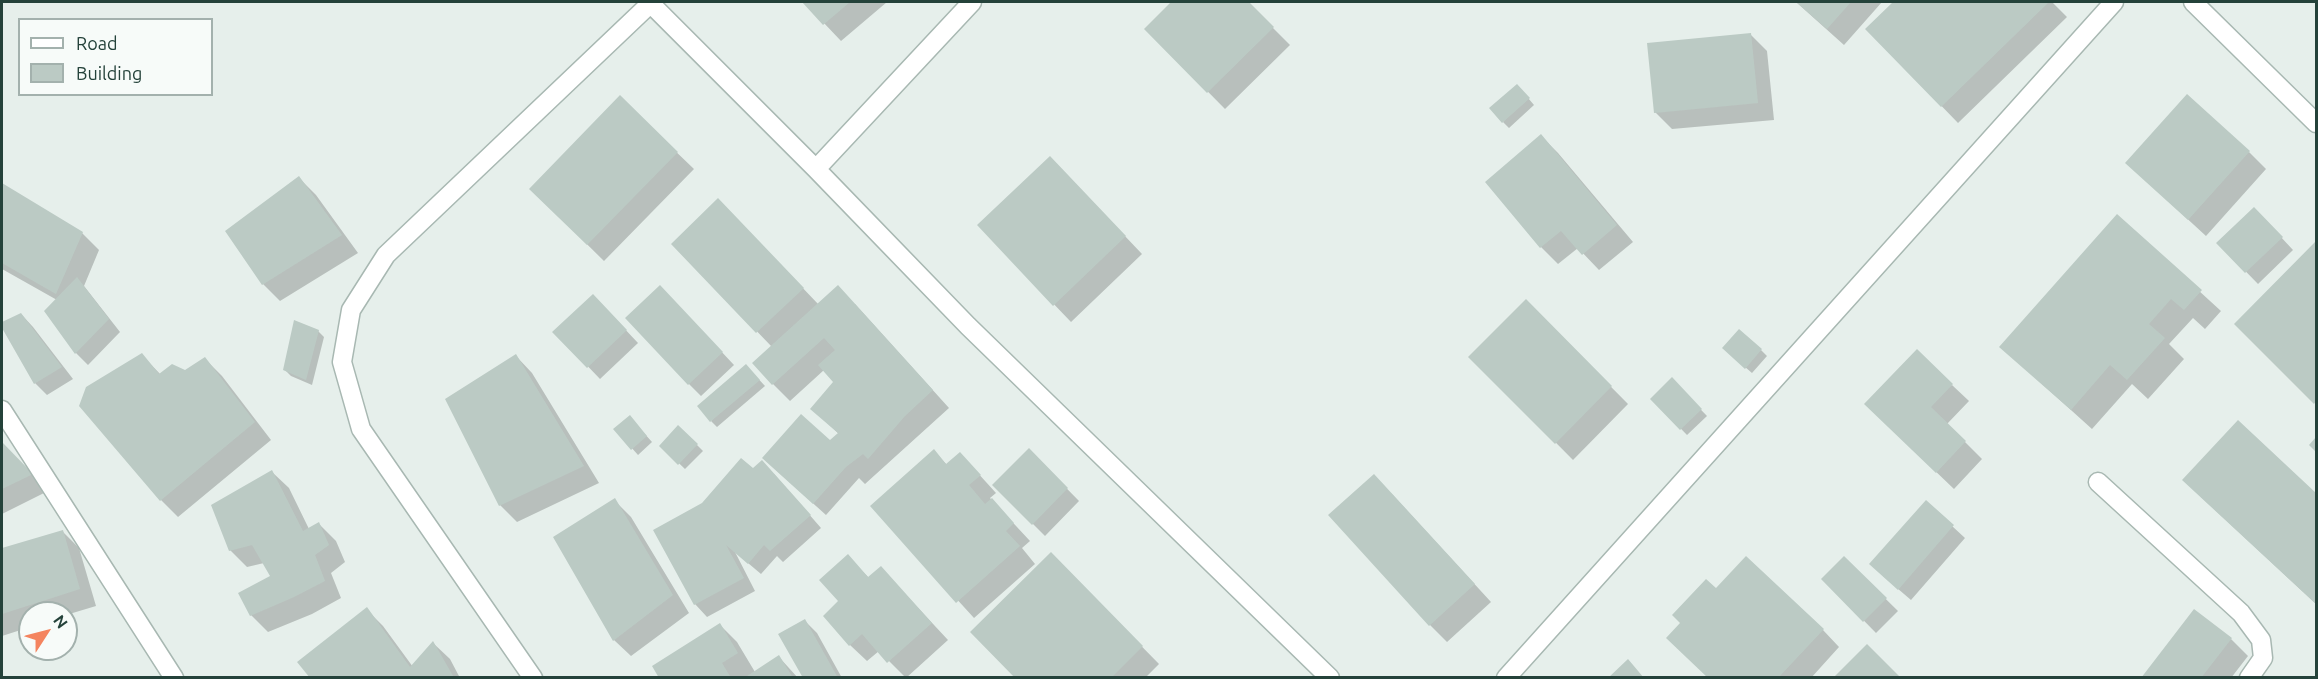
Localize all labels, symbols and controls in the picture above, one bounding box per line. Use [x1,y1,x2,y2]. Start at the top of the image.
legend [18,18,213,96]
text: Road [76,33,118,53]
text: Building [76,63,142,83]
north arrow [18,601,78,661]
text: N [50,611,72,632]

